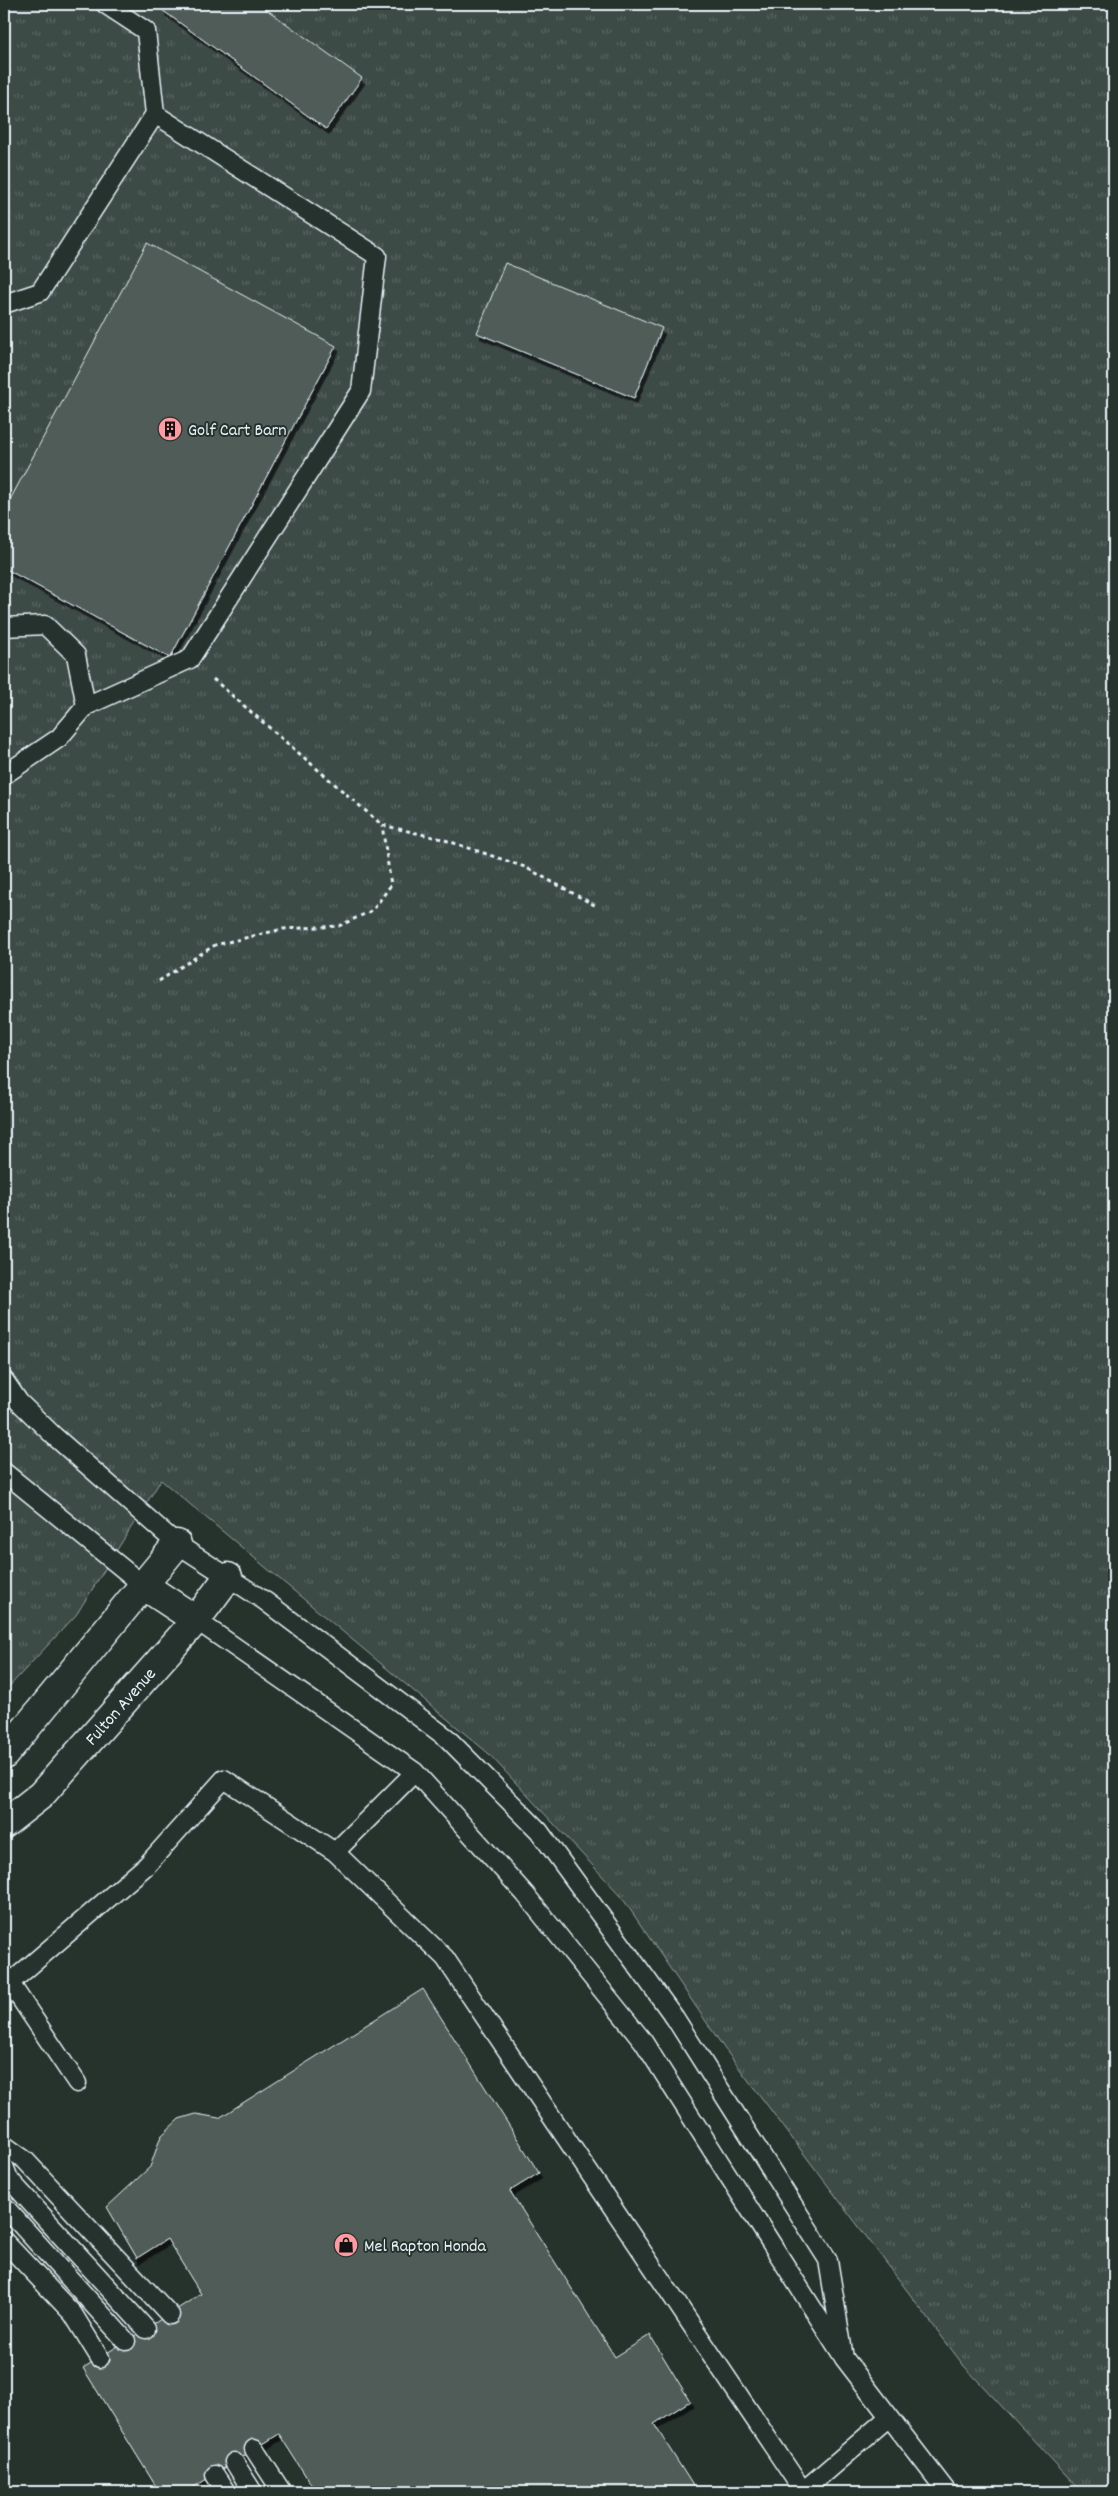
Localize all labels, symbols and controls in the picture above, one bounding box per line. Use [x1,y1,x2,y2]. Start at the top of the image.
building icon: Golf Cart Barn [157,416,183,442]
place label: Golf Cart Barn [188,419,287,444]
street label: Fulton Avenue [80,1663,163,1752]
shop icon: Mel Rapton Honda [333,2232,359,2258]
place label: Mel Rapton Honda [364,2235,486,2260]

